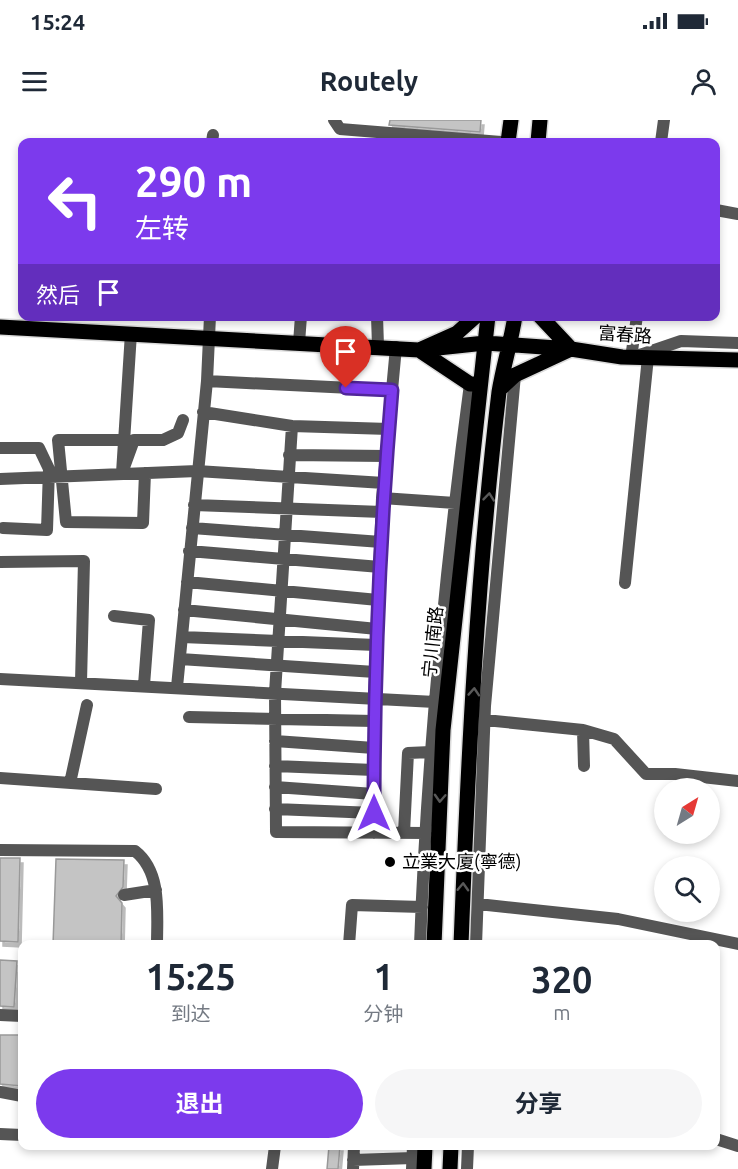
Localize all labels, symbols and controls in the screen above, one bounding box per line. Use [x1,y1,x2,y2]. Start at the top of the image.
text: 15:24 [30,9,85,34]
icon: menu [18,65,51,98]
icon: person [687,65,720,98]
text: Routely [320,66,418,96]
text: 290 m [135,158,252,205]
icon: left [36,162,114,240]
text: 左转 [135,213,189,243]
icon: arrive [92,276,125,309]
text: 然后 [36,282,80,307]
street label: 富春路 [597,322,653,346]
pin [320,326,371,388]
icon: arrive [329,335,362,368]
one-way arrow [482,493,495,502]
street label: 宁川南路 [418,605,446,679]
one-way arrow [467,687,480,696]
north arrow [654,778,720,844]
map controls [654,778,720,922]
position arrow [342,781,406,845]
one-way arrow [434,794,447,803]
place label: 立業大廈(寧德) [402,851,521,872]
marker: 立業大廈(寧德) [383,855,397,869]
button: search [654,856,720,922]
one-way arrow [457,882,470,891]
text: 15:25 [146,956,236,997]
text: 1 [373,956,394,997]
text: 320 [531,959,592,1000]
text: m [553,1001,570,1024]
text: 到达 [171,1002,211,1025]
text: 分钟 [364,1002,404,1025]
button: 退出 [36,1069,363,1138]
button: 分享 [375,1069,702,1138]

